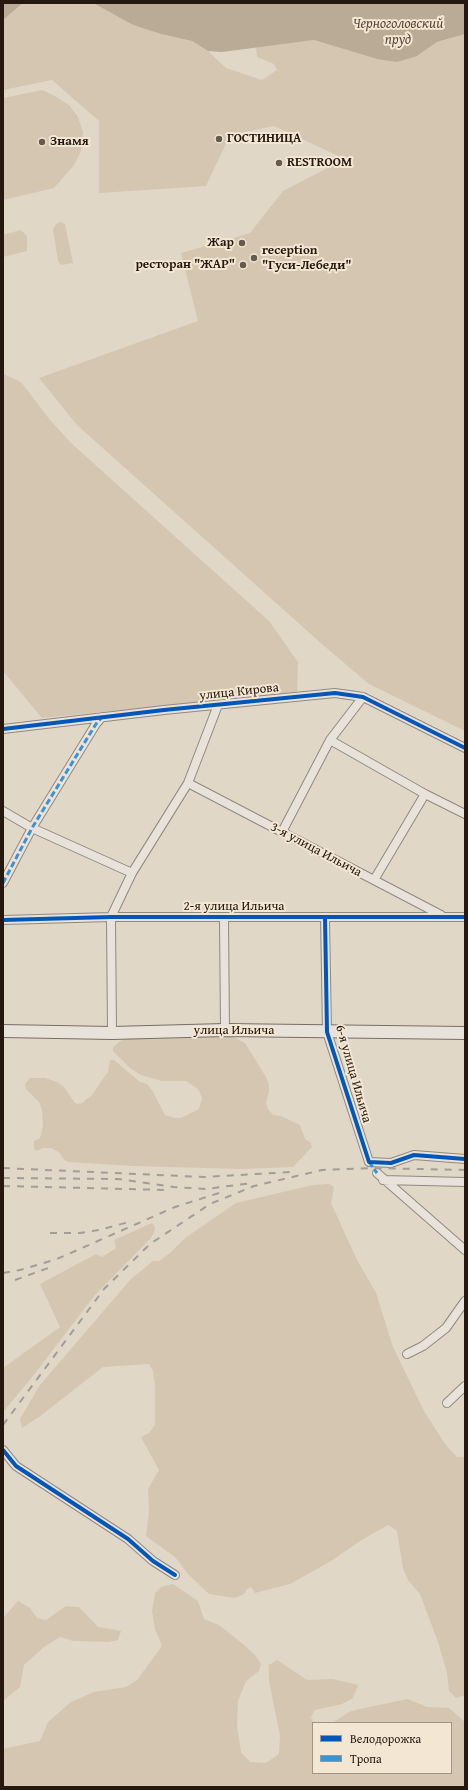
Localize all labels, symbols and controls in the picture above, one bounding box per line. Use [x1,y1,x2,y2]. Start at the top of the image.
water label: Черноголовский пруд [353,16,443,48]
place label: ГОСТИНИЦА [227,131,301,147]
place label: Знамя [50,134,89,150]
marker: ГОСТИНИЦА [214,134,224,144]
marker: Знамя [37,137,47,147]
place label: RESTROOM [287,155,352,171]
marker: RESTROOM [274,158,284,168]
place label: Жар [207,235,234,251]
marker: Жар [237,238,247,248]
place label: reception "Гуси-Лебеди" [262,243,352,274]
marker: reception "Гуси-Лебеди" [249,253,259,263]
place label: ресторан "ЖАР" [135,257,235,273]
marker: ресторан "ЖАР" [238,260,248,270]
street label: улица Кирова [198,680,280,704]
street label: 3-я улица Ильича [268,819,364,881]
street label: 2-я улица Ильича [183,899,285,915]
street label: улица Ильича [194,1023,274,1039]
street label: 6-я улица Ильича [332,1023,374,1125]
legend [312,1722,452,1774]
text: Велодорожка [350,1730,421,1747]
text: Тропа [350,1750,382,1767]

